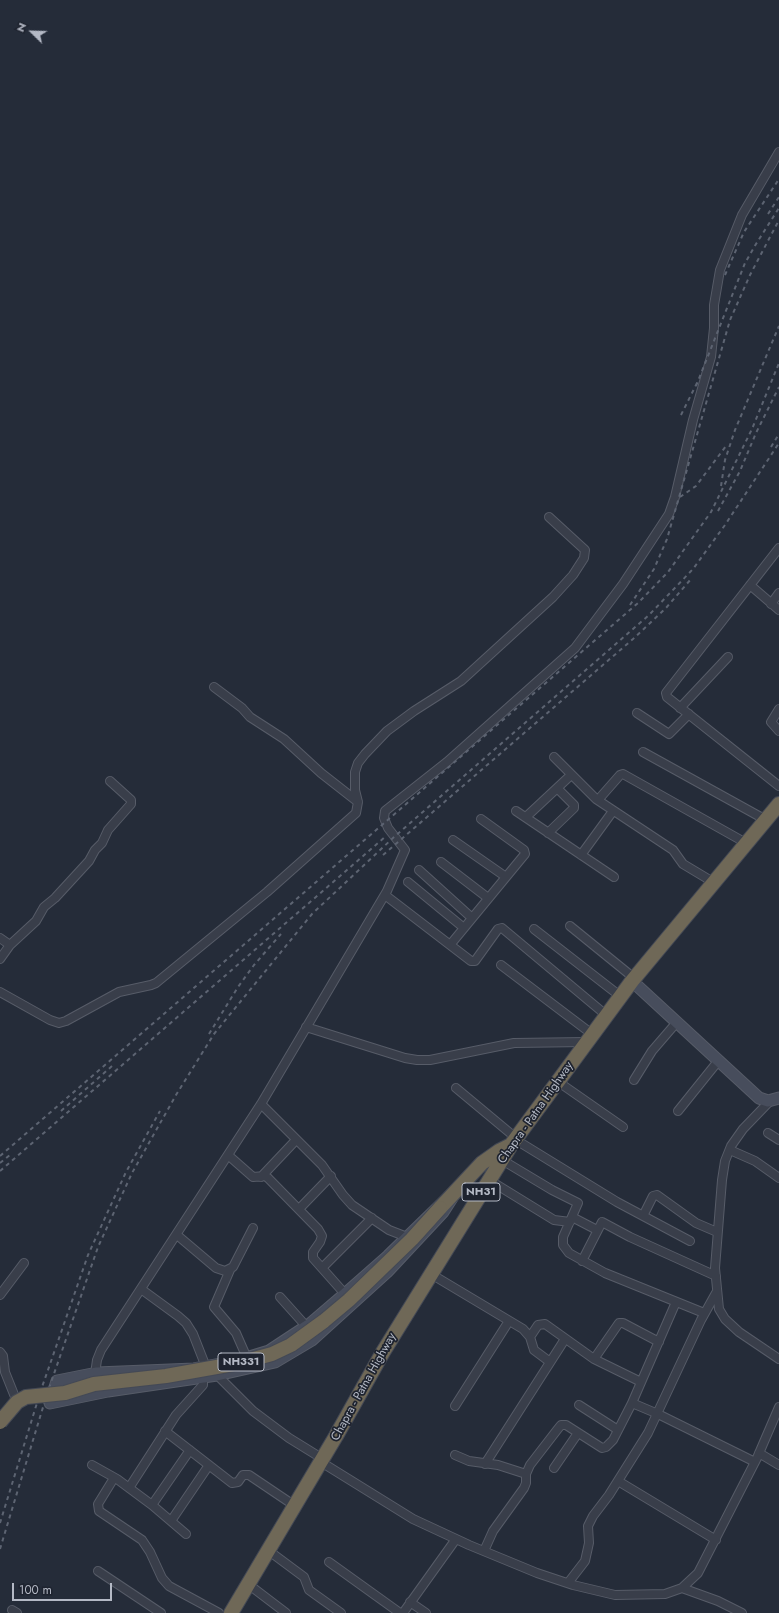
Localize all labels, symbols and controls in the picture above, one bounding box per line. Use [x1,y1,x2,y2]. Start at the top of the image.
north arrow [12,12,52,52]
text: N [12,20,30,34]
street label: Chapra - Patna Highway [495,1059,577,1167]
road number: NH31 [462,1183,500,1201]
street label: Chapra - Patna Highway [328,1331,400,1443]
road number: NH331 [218,1353,264,1371]
scale bar [14,1575,114,1601]
text: 100 m [19,1581,52,1599]

